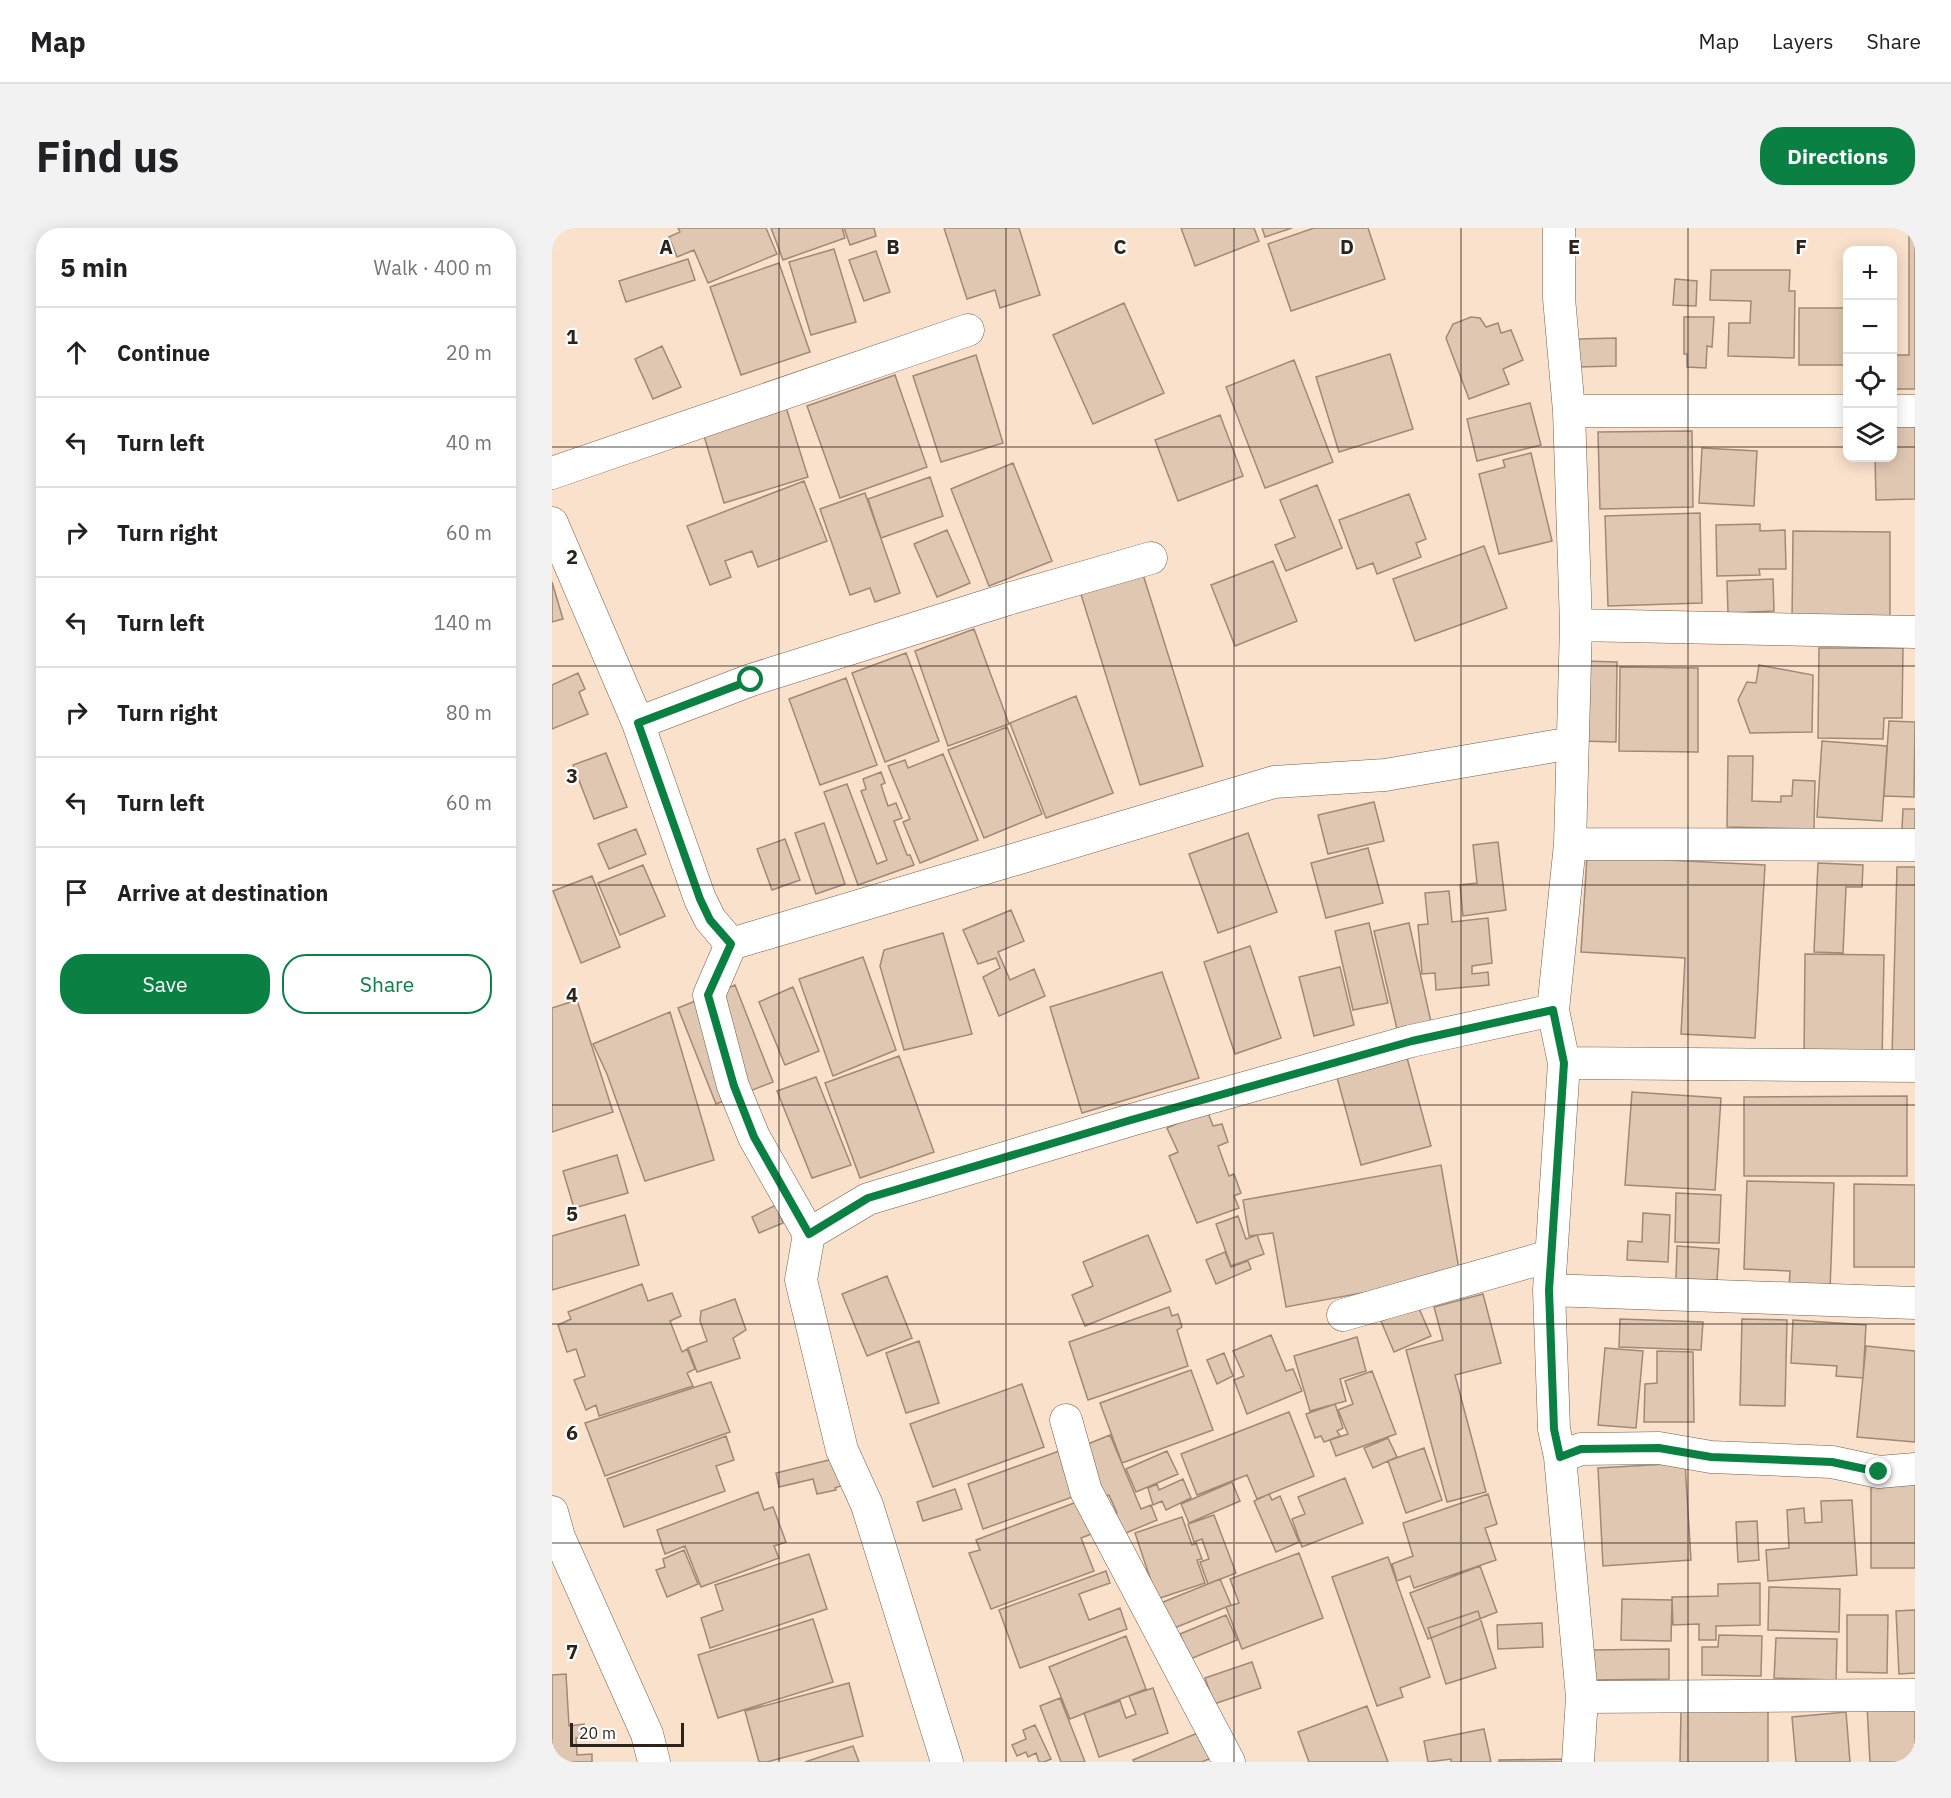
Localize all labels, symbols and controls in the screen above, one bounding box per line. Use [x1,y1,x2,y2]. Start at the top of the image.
text: Map [30,23,86,60]
text: Map [1699,27,1739,55]
text: Layers [1772,27,1834,55]
text: Share [1867,27,1921,55]
button: Directions [1760,127,1915,185]
text: Find us [36,129,179,184]
text: A [659,233,673,260]
text: B [886,233,900,260]
text: C [1113,233,1127,260]
text: D [1340,233,1354,260]
text: E [1568,233,1580,260]
text: F [1795,233,1807,260]
map controls [1843,246,1897,462]
button: + [1843,246,1897,300]
text: 5 min [60,250,128,284]
text: Walk · 400 m [374,254,492,281]
button: − [1843,300,1897,354]
text: 1 [566,323,578,350]
icon: ahead [60,336,93,369]
text: Continue [117,338,210,367]
text: 20 m [446,339,492,366]
button: locate [1843,354,1897,408]
button: layers [1843,408,1897,462]
icon: left [60,426,93,459]
text: Turn left [117,428,205,457]
text: 40 m [446,429,492,456]
icon: right [60,516,93,549]
text: Turn right [117,518,218,547]
text: 60 m [446,519,492,546]
text: 2 [566,543,578,570]
icon: left [60,606,93,639]
text: Turn left [117,608,205,637]
text: 140 m [434,609,492,636]
route start [737,666,763,692]
icon: right [60,696,93,729]
text: Turn right [117,698,218,727]
text: 80 m [446,699,492,726]
text: 3 [566,762,578,789]
icon: left [60,786,93,819]
text: Turn left [117,788,205,817]
text: 60 m [446,789,492,816]
icon: arrive [60,876,93,909]
text: Arrive at destination [117,878,328,907]
button: Save [60,954,270,1014]
button: Share [282,954,492,1014]
text: 4 [566,981,578,1008]
text: 5 [566,1200,578,1227]
text: 6 [566,1419,578,1446]
route end [1865,1458,1891,1484]
text: 7 [566,1638,578,1665]
scale bar [570,1720,684,1748]
text: 20 m [579,1723,616,1743]

